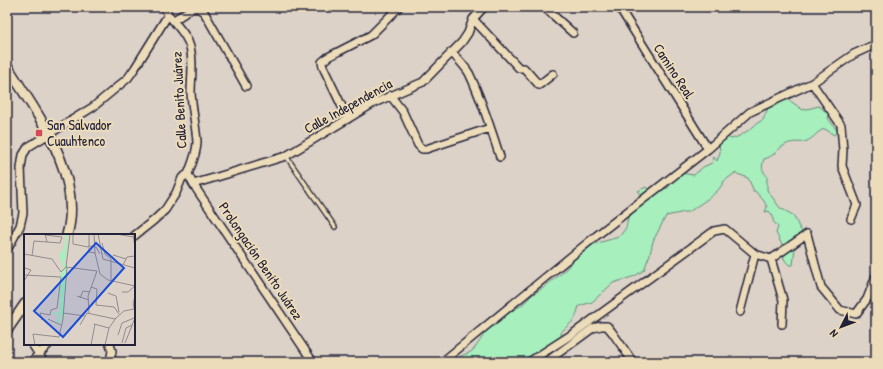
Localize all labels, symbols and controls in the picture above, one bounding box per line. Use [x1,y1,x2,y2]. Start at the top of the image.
street label: Camino Real [650,39,699,102]
street label: Calle Benito Juárez [166,51,191,149]
street label: Calle Independencia [300,73,396,138]
place label: San Salvador Cuauhtenco [47,115,112,150]
marker: San Salvador Cuauhtenco [34,128,44,138]
street label: Prolongación Benito Juárez [214,198,308,324]
inset map [24,234,135,345]
north arrow [821,307,861,347]
text: N [826,327,841,341]

